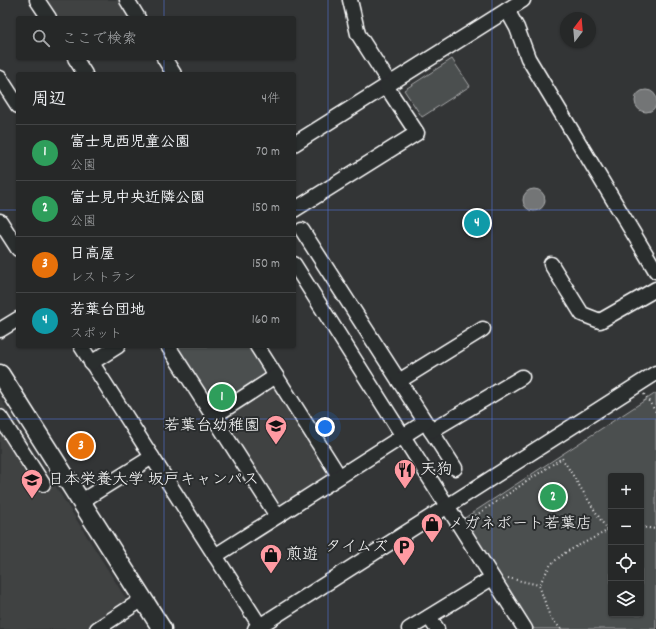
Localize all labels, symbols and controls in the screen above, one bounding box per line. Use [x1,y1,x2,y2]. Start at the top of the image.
north arrow [560,12,596,48]
search box [16,16,296,60]
icon: search [30,27,52,49]
text: ここで検索 [62,29,137,51]
text: 周辺 [32,89,66,113]
text: 4件 [262,90,280,109]
text: 富士見西児童公園 [70,132,190,154]
text: 1 [44,143,46,162]
text: 70 m [256,143,280,162]
text: 公園 [70,157,96,176]
text: 富士見中央近隣公園 [70,188,205,210]
text: 2 [42,199,48,218]
text: 150 m [252,199,280,218]
pin: 4 [464,208,490,238]
text: 公園 [70,213,96,232]
text: 日高屋 [70,244,115,266]
text: 3 [42,255,48,274]
text: 150 m [252,255,280,274]
text: レストラン [70,269,136,288]
text: 若葉台団地 [70,300,145,322]
text: 4 [42,311,48,330]
text: 160 m [252,311,280,330]
text: スポット [70,325,122,344]
pin: 1 [209,382,235,412]
school or university icon: 若葉台幼稚園 [263,413,289,446]
place label: 若葉台幼稚園 [164,415,260,438]
your location [315,417,335,437]
pin: 3 [68,431,94,461]
restaurant icon: 天狗 [392,457,418,490]
place label: 天狗 [420,459,452,482]
school or university icon: 日本栄養大学 坂戸キャンパス [19,467,45,500]
place label: 日本栄養大学 坂戸キャンパス [48,469,259,492]
map controls [608,473,644,617]
button: + [608,473,644,509]
pin: 2 [540,482,566,512]
button: − [608,509,644,545]
shop icon: メガネポート若葉店 [419,511,445,544]
place label: メガネポート若葉店 [448,513,592,536]
parking icon: タイムズ [391,534,417,567]
place label: タイムズ [325,536,388,559]
shop icon: 煎遊 [258,542,284,575]
place label: 煎遊 [286,544,318,567]
button: locate [608,545,644,581]
button: layers [608,581,644,617]

